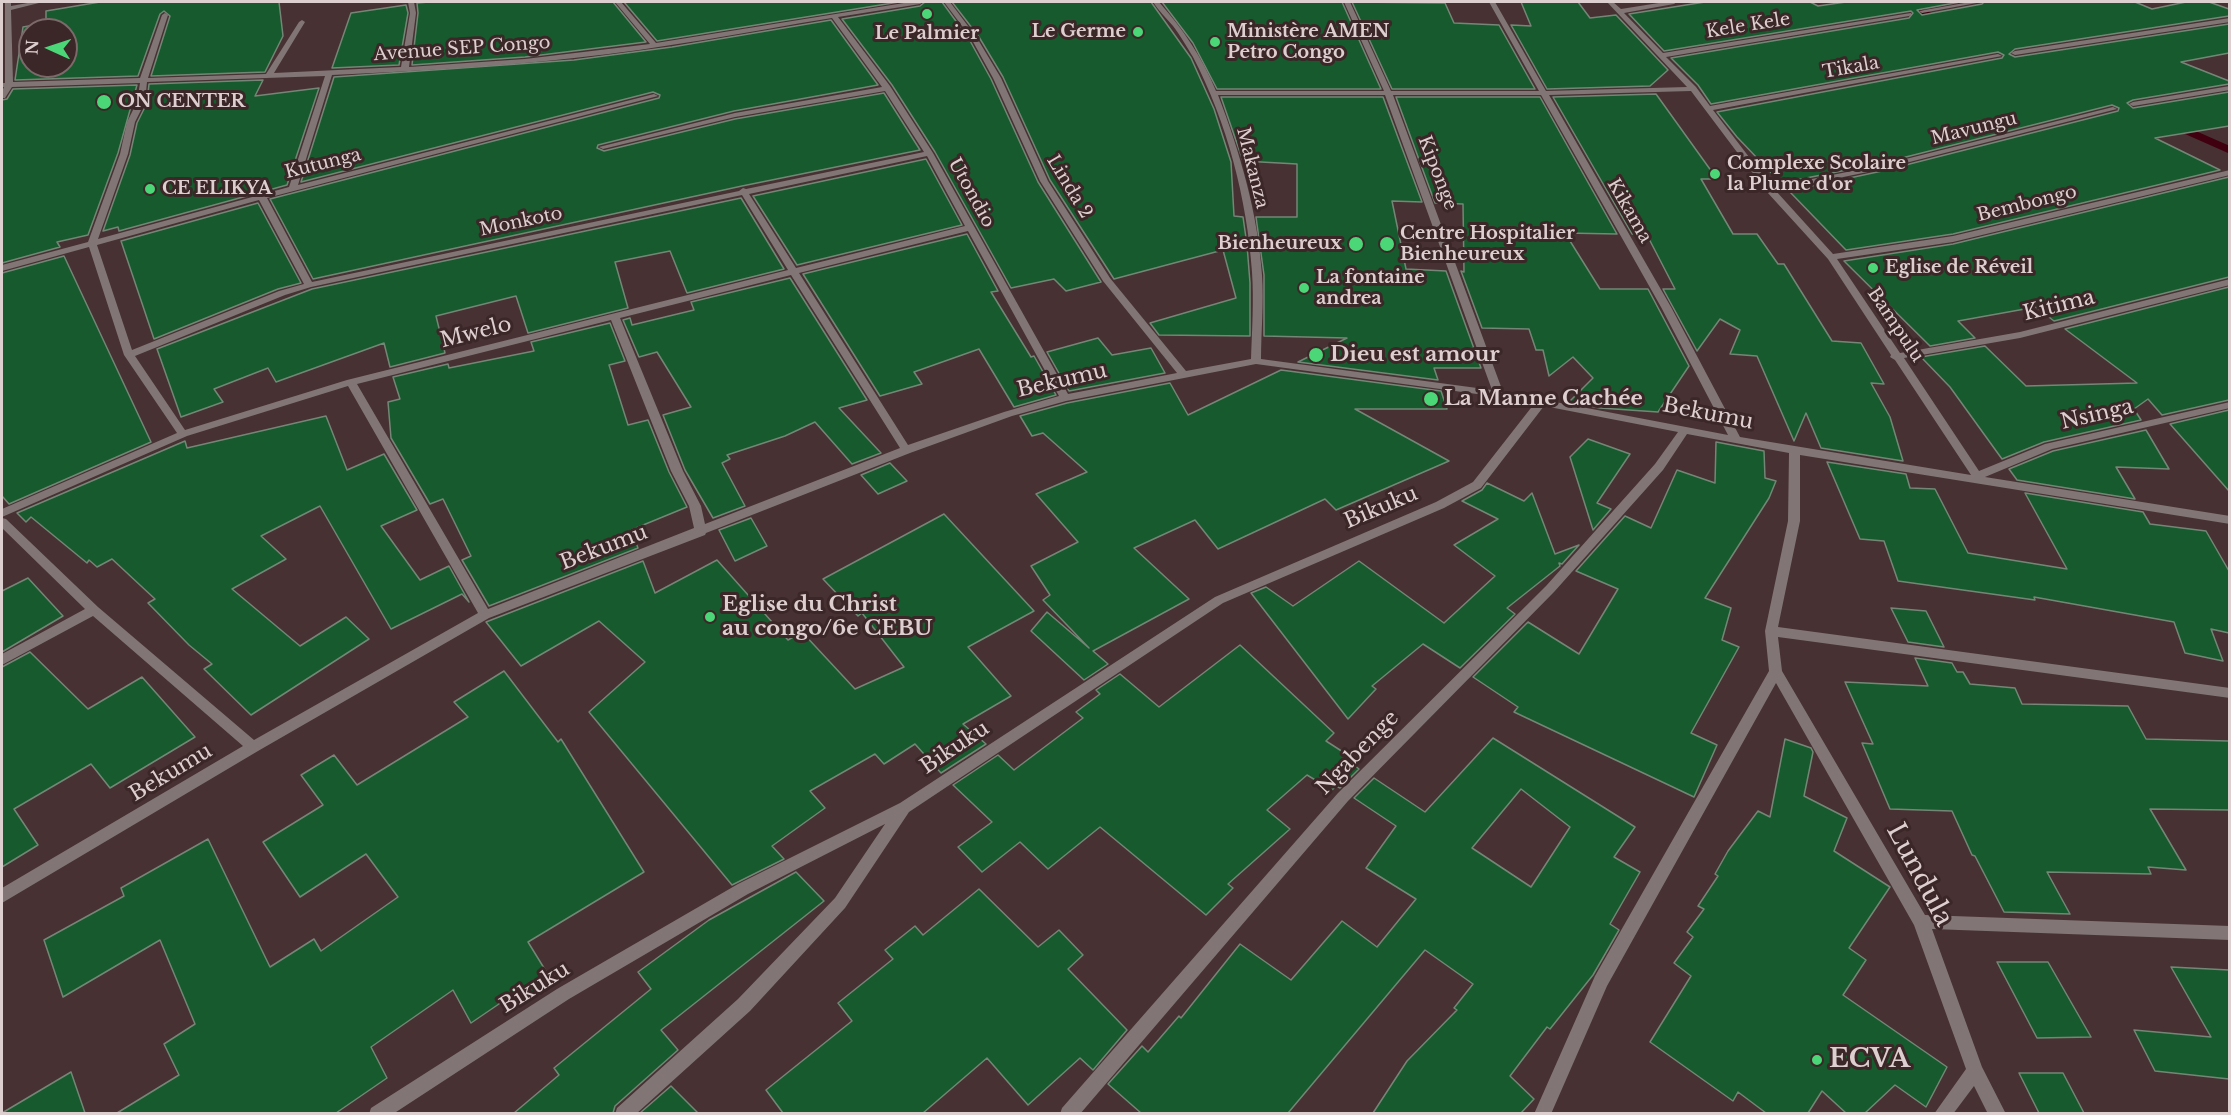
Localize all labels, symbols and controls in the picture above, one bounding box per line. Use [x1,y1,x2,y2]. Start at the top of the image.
marker: Le Palmier [920,7,934,21]
street label: Kele Kele [1704,9,1792,43]
north arrow [18,18,78,78]
place label: Le Germe [1031,21,1126,43]
place label: Ministère AMEN Petro Congo [1227,21,1390,63]
place label: Le Palmier [875,23,979,45]
marker: Le Germe [1131,25,1145,39]
street label: Avenue SEP Congo [373,32,551,66]
marker: Ministère AMEN Petro Congo [1208,35,1222,49]
text: N [22,39,42,55]
street label: Tikala [1821,52,1881,84]
place label: ON CENTER [118,91,245,113]
marker: ON CENTER [95,93,113,111]
street label: Mavungu [1929,108,2019,150]
street label: Makanza [1231,125,1273,211]
street label: Kiponge [1413,133,1461,213]
street label: Kutunga [283,144,363,184]
street label: Linda 2 [1042,151,1096,223]
place label: Complexe Scolaire la Plume d'or [1727,153,1906,195]
street label: Utondio [943,155,999,231]
marker: Complexe Scolaire la Plume d'or [1708,167,1722,181]
street label: Kikama [1602,175,1656,247]
place label: CE ELIKYA [162,178,272,200]
street label: Bembongo [1975,181,2079,227]
marker: CE ELIKYA [143,182,157,196]
street label: Monkoto [478,203,564,241]
place label: Centre Hospitalier Bienheureux [1400,223,1575,266]
place label: Bienheureux [1218,233,1342,255]
marker: Bienheureux [1347,235,1365,253]
marker: Centre Hospitalier Bienheureux [1378,235,1396,253]
place label: Eglise de Réveil [1885,257,2033,279]
marker: Eglise de Réveil [1866,261,1880,275]
place label: La fontaine andrea [1316,267,1425,310]
marker: La fontaine andrea [1297,281,1311,295]
street label: Bampulu [1862,284,1928,366]
street label: Kitima [2021,285,2097,327]
street label: Mwelo [438,312,514,354]
place label: Dieu est amour [1330,342,1500,368]
marker: Dieu est amour [1307,346,1325,364]
street label: Bekumu [1014,358,1110,404]
place label: La Manne Cachée [1444,386,1643,412]
marker: La Manne Cachée [1422,390,1440,408]
street label: Bekumu [1661,393,1755,435]
street label: Nsinga [2058,394,2136,436]
street label: Bikuku [1341,481,1421,535]
street label: Bekumu [557,520,651,576]
place label: Eglise du Christ au congo/6e CEBU [722,592,932,642]
marker: Eglise du Christ au congo/6e CEBU [703,610,717,624]
street label: Ngabenge [1312,706,1404,800]
street label: Bikuku [916,716,994,780]
street label: Bekumu [125,739,217,807]
street label: Lundula [1879,818,1959,932]
street label: Bikuku [496,957,574,1019]
place label: ECVA [1829,1044,1910,1076]
marker: ECVA [1810,1053,1824,1067]

